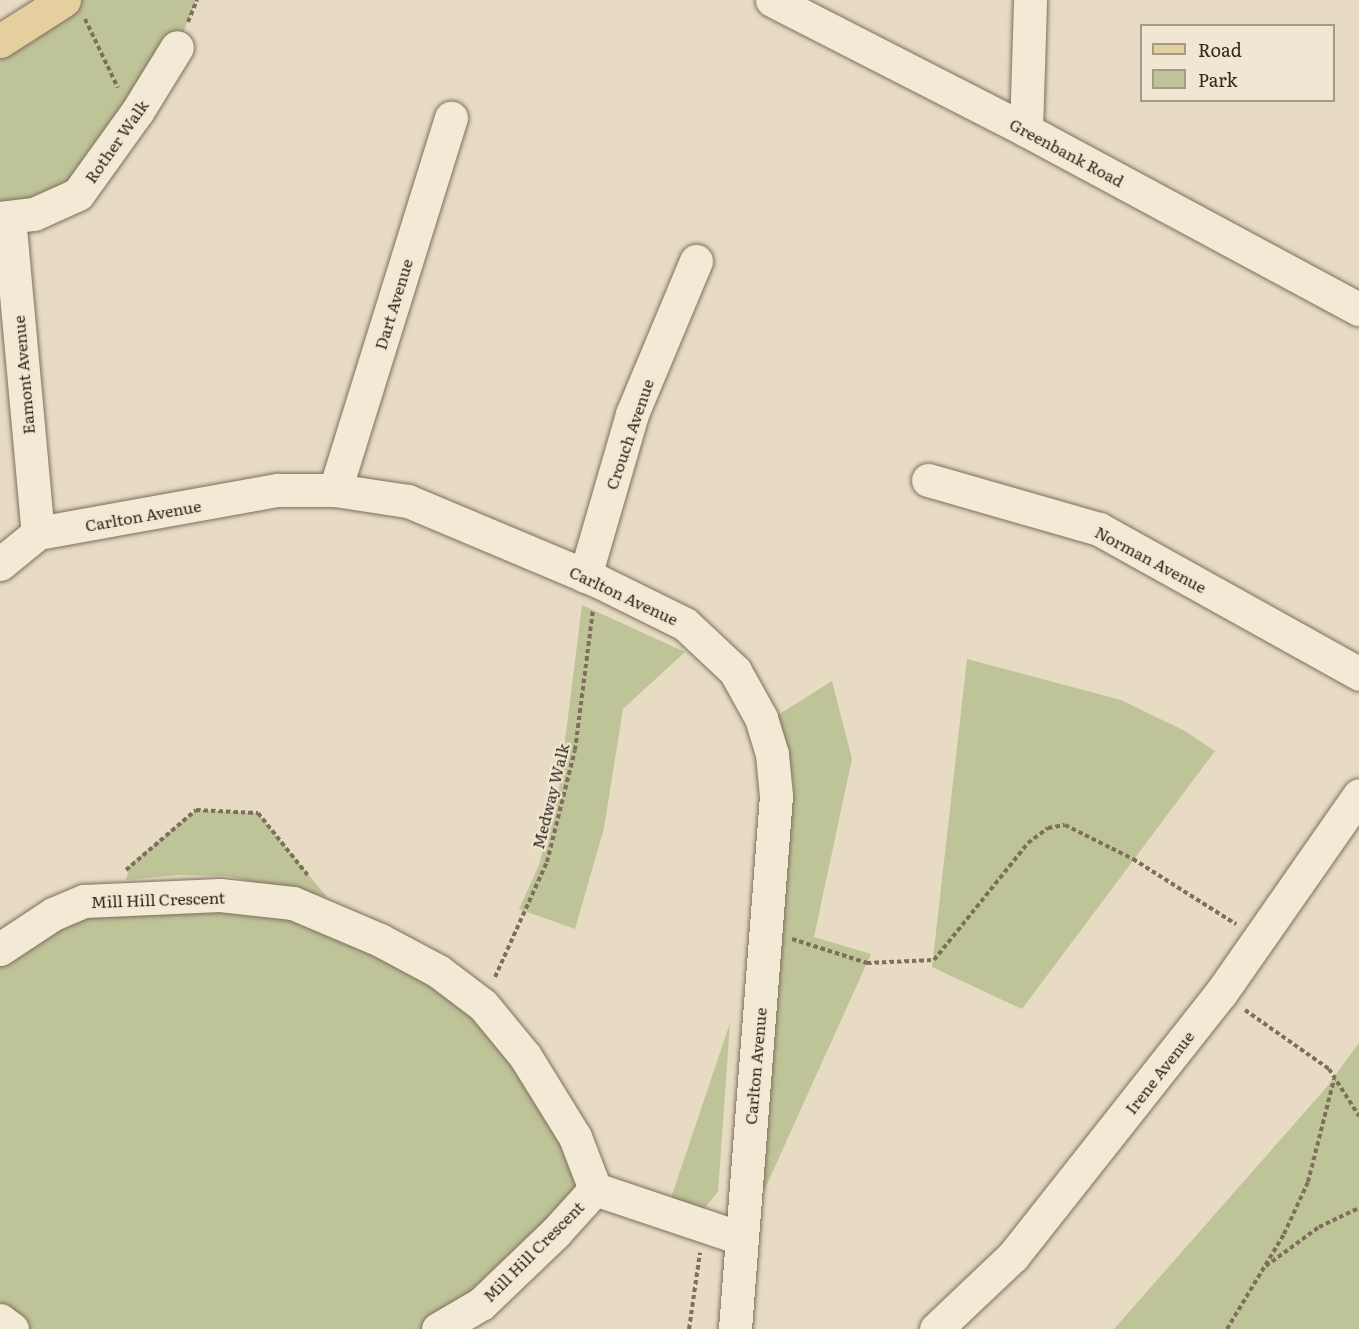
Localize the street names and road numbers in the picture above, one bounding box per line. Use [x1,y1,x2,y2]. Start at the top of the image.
street label: Rother Walk [80,96,152,186]
street label: Greenbank Road [1007,114,1127,190]
street label: Dart Avenue [370,256,416,352]
street label: Eamont Avenue [8,315,38,435]
street label: Crouch Avenue [601,376,657,492]
street label: Carlton Avenue [83,495,203,535]
street label: Norman Avenue [1092,522,1210,596]
street label: Carlton Avenue [567,561,681,629]
street label: Medway Walk [528,741,572,851]
street label: Mill Hill Crescent [91,887,225,911]
street label: Carlton Avenue [740,1007,770,1125]
street label: Irene Avenue [1121,1027,1197,1117]
street label: Mill Hill Crescent [479,1197,587,1305]

